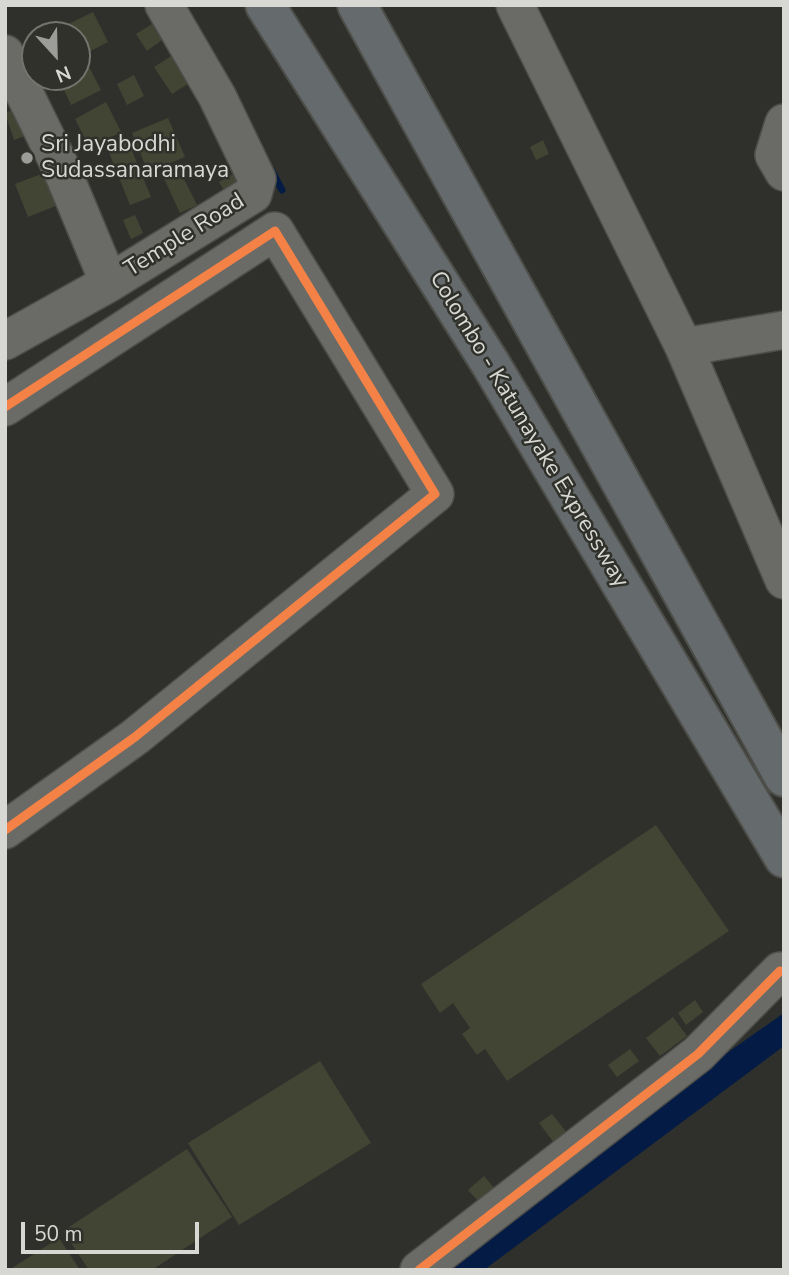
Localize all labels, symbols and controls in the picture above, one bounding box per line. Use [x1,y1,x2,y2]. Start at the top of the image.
north arrow [21,21,91,91]
text: N [52,59,75,88]
place label: Sri Jayabodhi Sudassanaramaya [41,131,229,185]
marker: Sri Jayabodhi Sudassanaramaya [19,150,35,166]
street label: Temple Road [120,188,250,284]
street label: Colombo - Katunayake Expressway [422,267,634,593]
scale bar [24,1208,203,1252]
text: 50 m [34,1220,83,1248]

